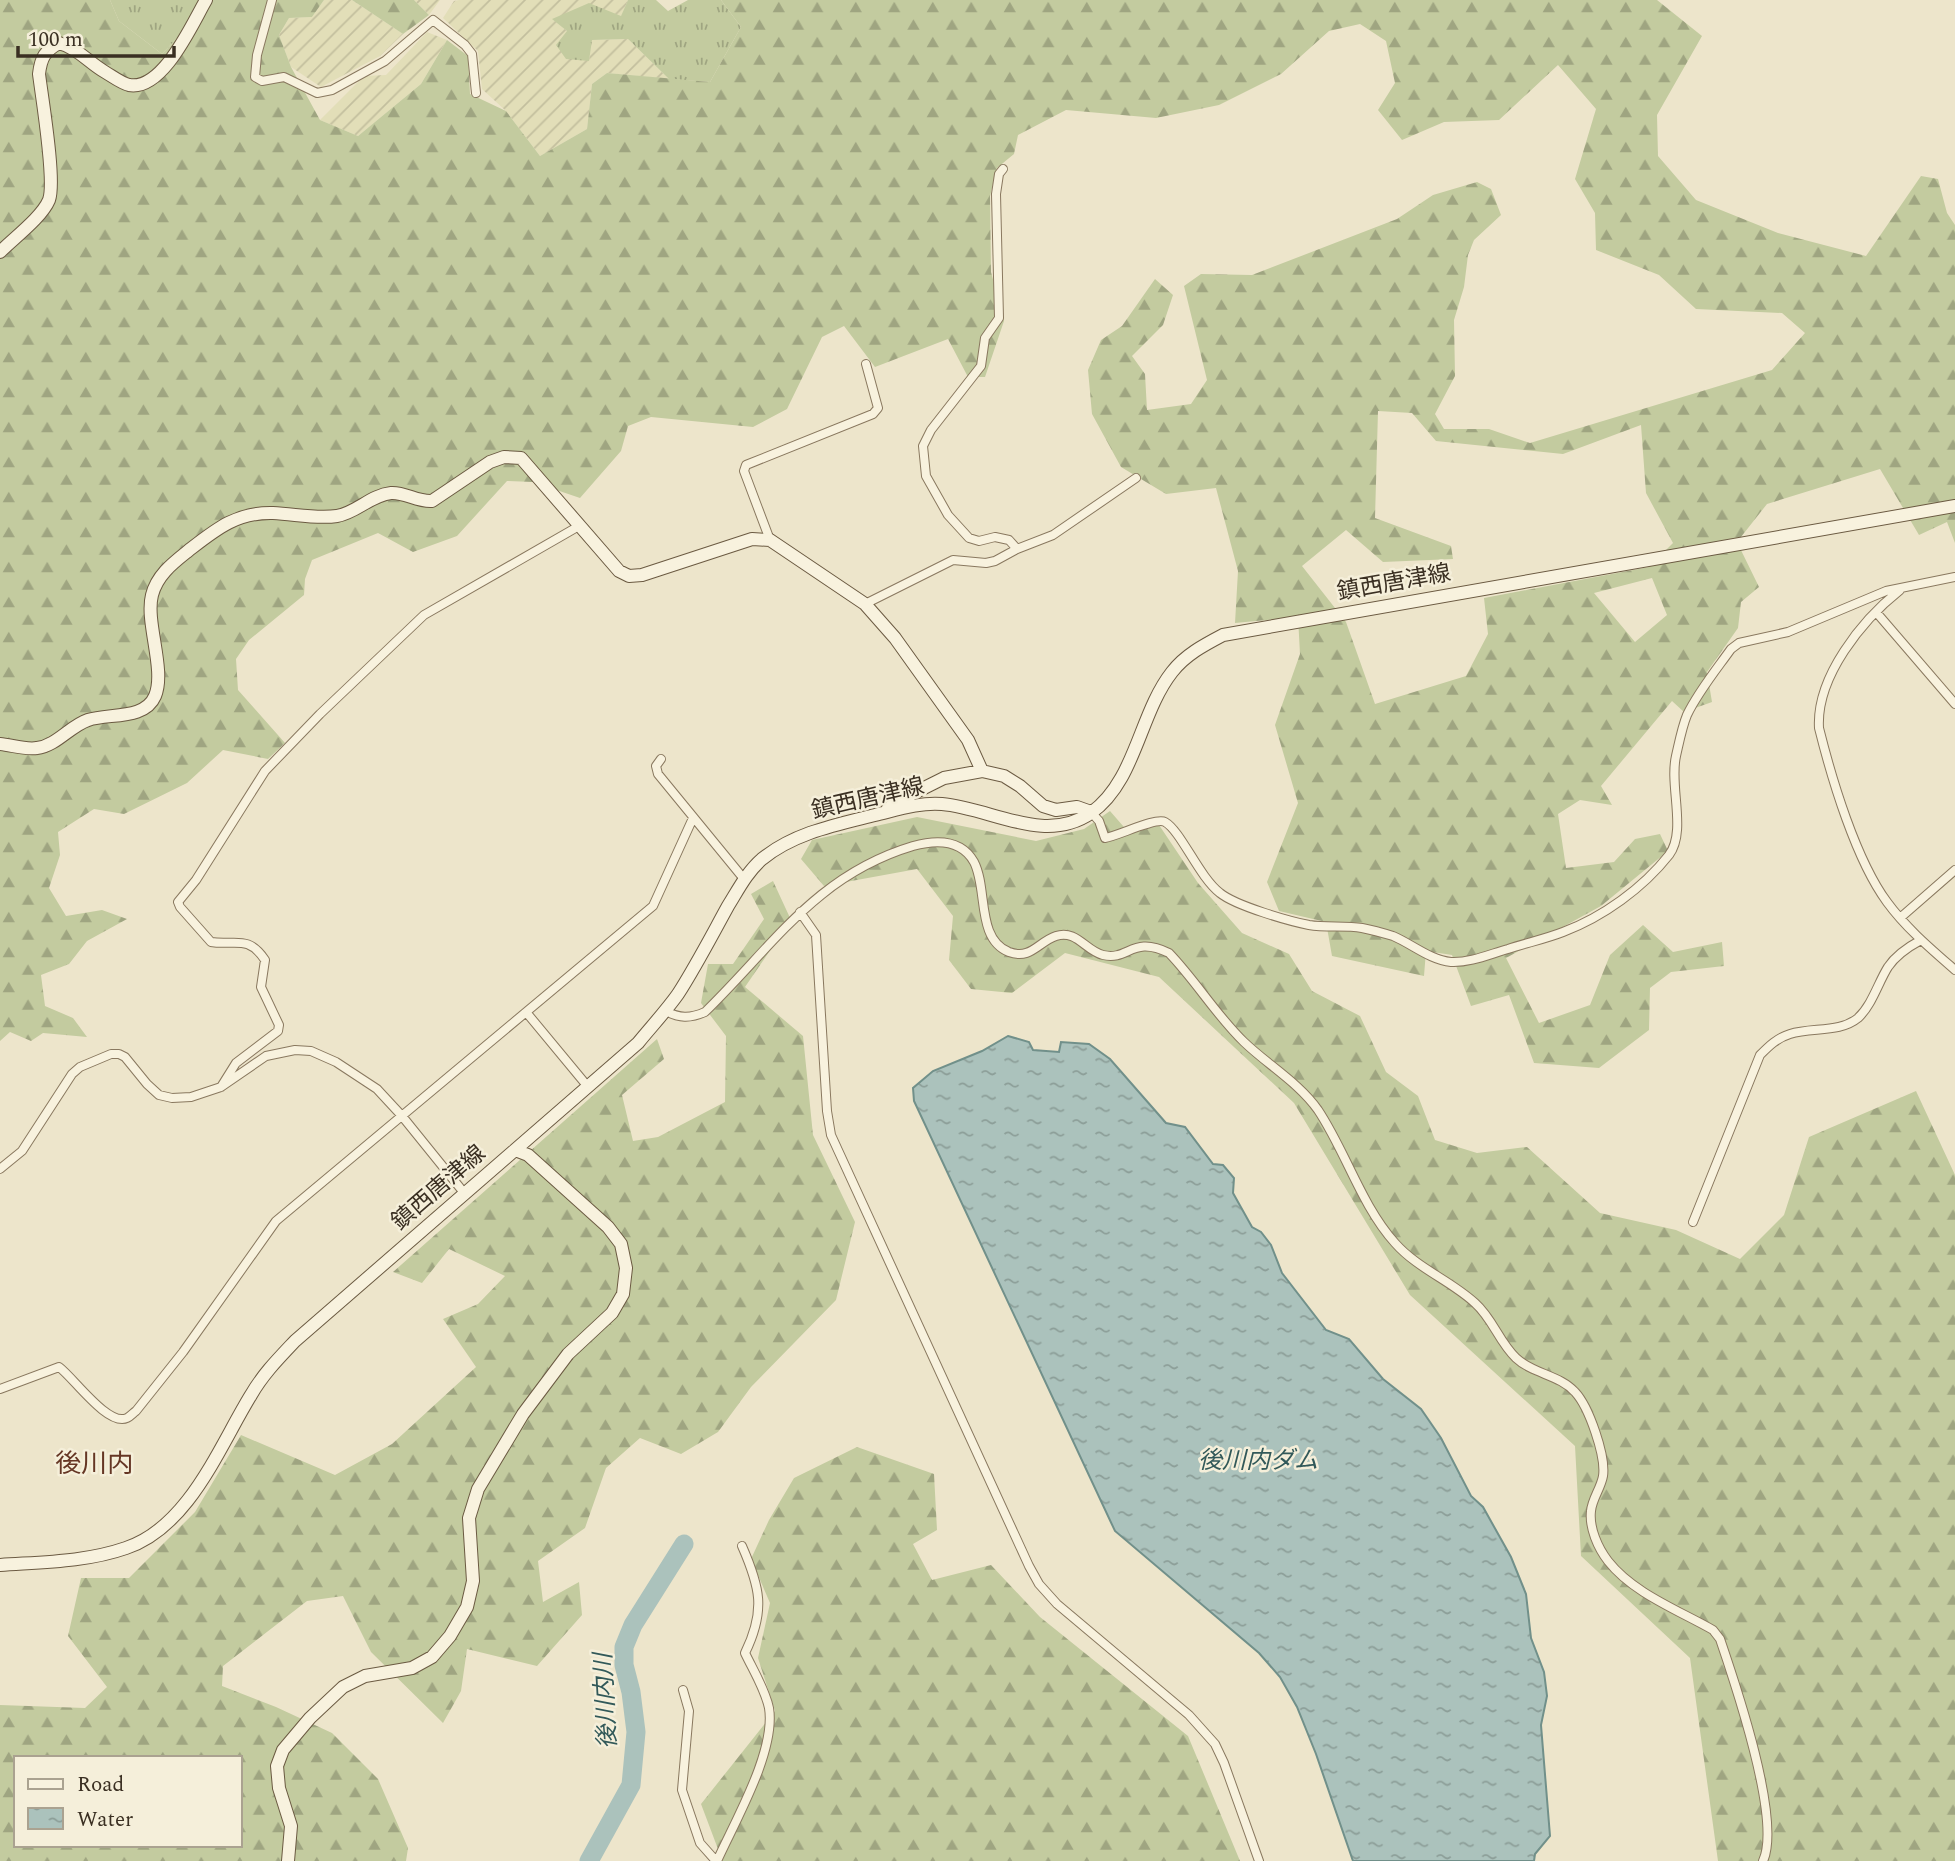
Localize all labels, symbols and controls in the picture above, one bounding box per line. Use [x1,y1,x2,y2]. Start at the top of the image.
scale bar [18,14,173,58]
text: 100 m [28,24,83,56]
street label: 鎮西唐津線 [1334,556,1454,610]
street label: 鎮西唐津線 [808,769,928,829]
street label: 鎮西唐津線 [384,1137,494,1239]
water label: 後川内ダム [1198,1443,1318,1479]
district label: 後川内 [55,1444,133,1484]
water label: 後川内川 [585,1649,626,1750]
legend [14,1756,242,1847]
text: Road [77,1769,124,1801]
text: Water [77,1804,133,1836]

